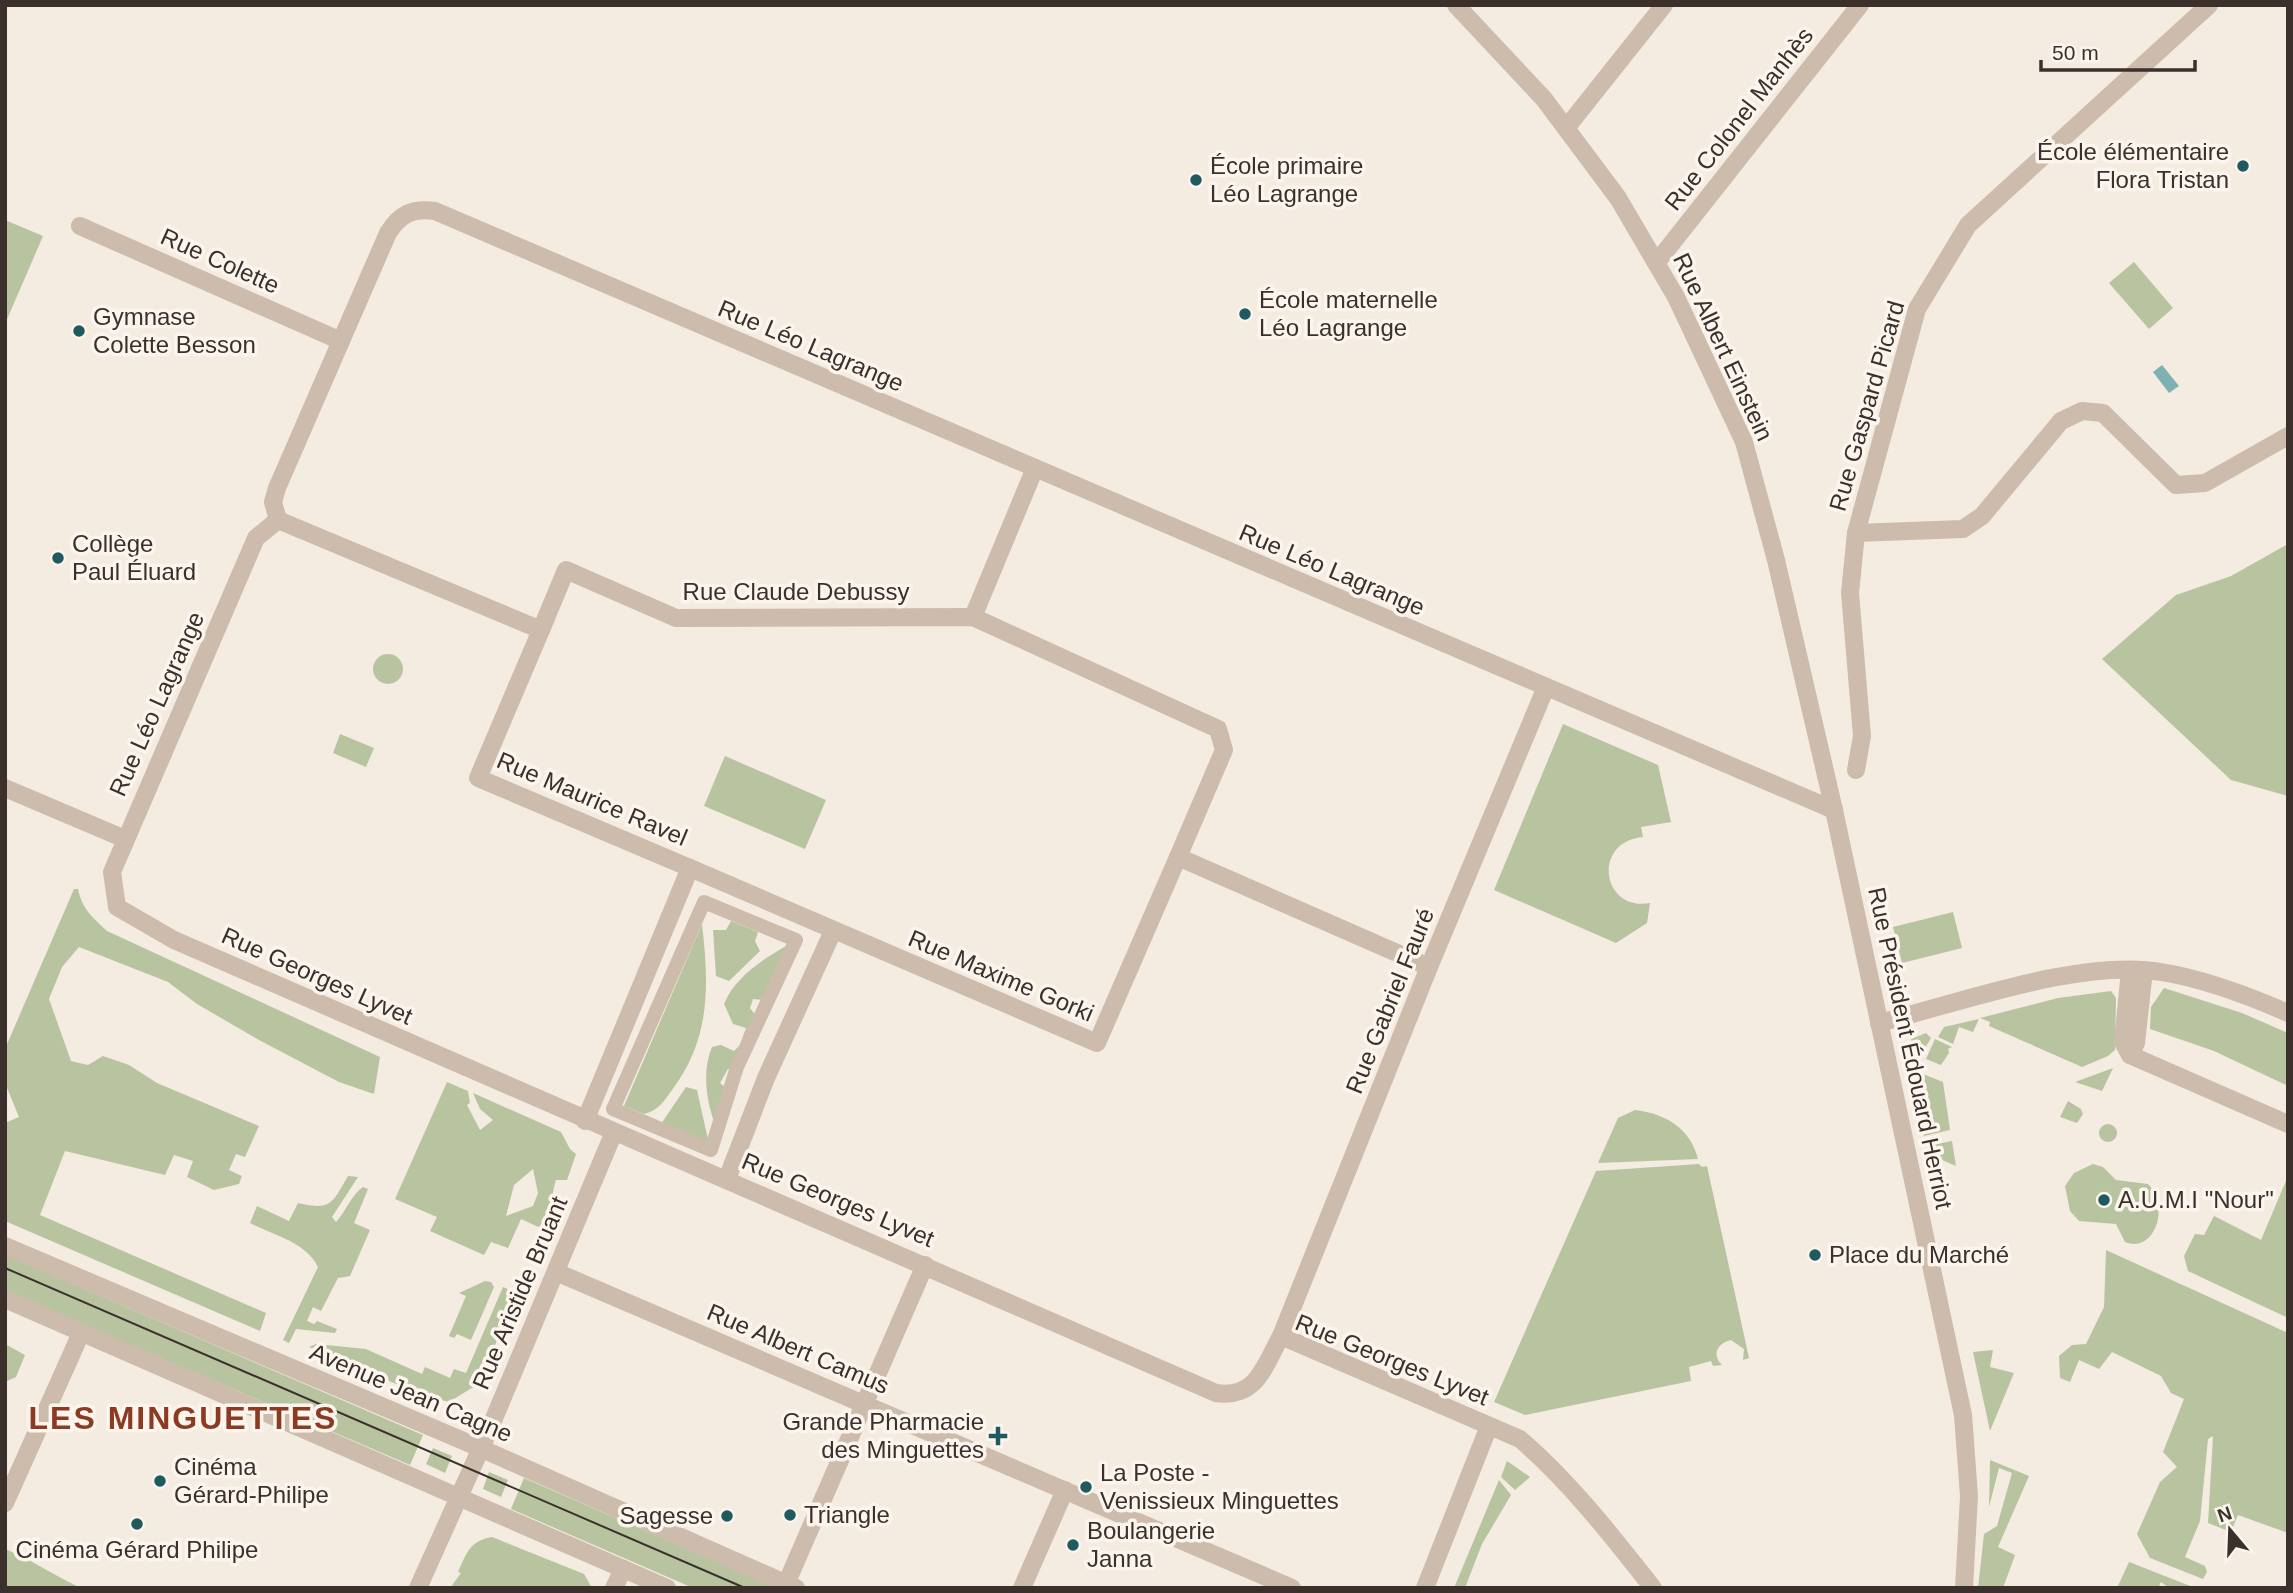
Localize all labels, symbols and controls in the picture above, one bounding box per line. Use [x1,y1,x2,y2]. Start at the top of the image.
street label: Rue Colonel Manhès [1659,22,1818,215]
scale bar [2041,28,2195,72]
text: 50 m [2052,41,2099,64]
place label: École élémentaire Flora Tristan [2037,138,2229,193]
place label: École primaire Léo Lagrange [1210,152,1363,207]
marker: École élémentaire Flora Tristan [2235,158,2251,174]
marker: École primaire Léo Lagrange [1188,172,1204,188]
street label: Rue Colette [157,222,284,299]
street label: Rue Albert Einstein [1668,249,1779,445]
place label: École maternelle Léo Lagrange [1259,286,1438,341]
street label: Rue Léo Lagrange [714,294,908,397]
street label: Rue Gaspard Picard [1824,298,1909,514]
place label: Gymnase Colette Besson [93,303,256,358]
marker: École maternelle Léo Lagrange [1237,306,1253,322]
marker: Gymnase Colette Besson [71,323,87,339]
street label: Rue Léo Lagrange [1235,518,1429,621]
place label: Collège Paul Éluard [72,530,196,585]
marker: Collège Paul Éluard [50,550,66,566]
street label: Rue Claude Debussy [683,578,909,605]
street label: Rue Léo Lagrange [104,607,209,800]
street label: Rue Maurice Ravel [493,746,691,851]
street label: Rue Président Édouard Herriot [1863,885,1958,1212]
street label: Rue Gabriel Fauré [1340,904,1439,1097]
street label: Rue Georges Lyvet [218,921,417,1030]
street label: Rue Maxime Gorki [904,924,1098,1027]
street label: Rue Georges Lyvet [738,1147,939,1252]
place label: A.U.M.I "Nour" [2118,1186,2274,1213]
street label: Rue Aristide Bruant [467,1192,572,1393]
marker: A.U.M.I "Nour" [2096,1192,2112,1208]
place label: Place du Marché [1829,1241,2009,1268]
marker: Place du Marché [1807,1247,1823,1263]
street label: Rue Albert Camus [703,1298,893,1399]
street label: Rue Georges Lyvet [1292,1308,1493,1411]
street label: Avenue Jean Cagne [306,1338,516,1447]
district label: LES MINGUETTES [29,1400,337,1436]
place label: Grande Pharmacie des Minguettes [783,1408,984,1463]
marker: Grande Pharmacie des Minguettes [990,1428,1006,1444]
place label: Cinéma Gérard-Philipe [174,1453,329,1508]
place label: La Poste - Venissieux Minguettes [1100,1459,1339,1514]
marker: Cinéma Gérard-Philipe [152,1473,168,1489]
marker: La Poste - Venissieux Minguettes [1078,1479,1094,1495]
north arrow [2195,1495,2265,1565]
place label: Triangle [804,1501,890,1528]
place label: Sagesse [620,1502,713,1529]
text: N [2215,1502,2235,1527]
marker: Triangle [782,1507,798,1523]
marker: Sagesse [719,1508,735,1524]
marker: Cinéma Gérard Philipe [129,1516,145,1532]
place label: Boulangerie Janna [1087,1517,1215,1572]
place label: Cinéma Gérard Philipe [16,1536,258,1563]
marker: Boulangerie Janna [1065,1537,1081,1553]

